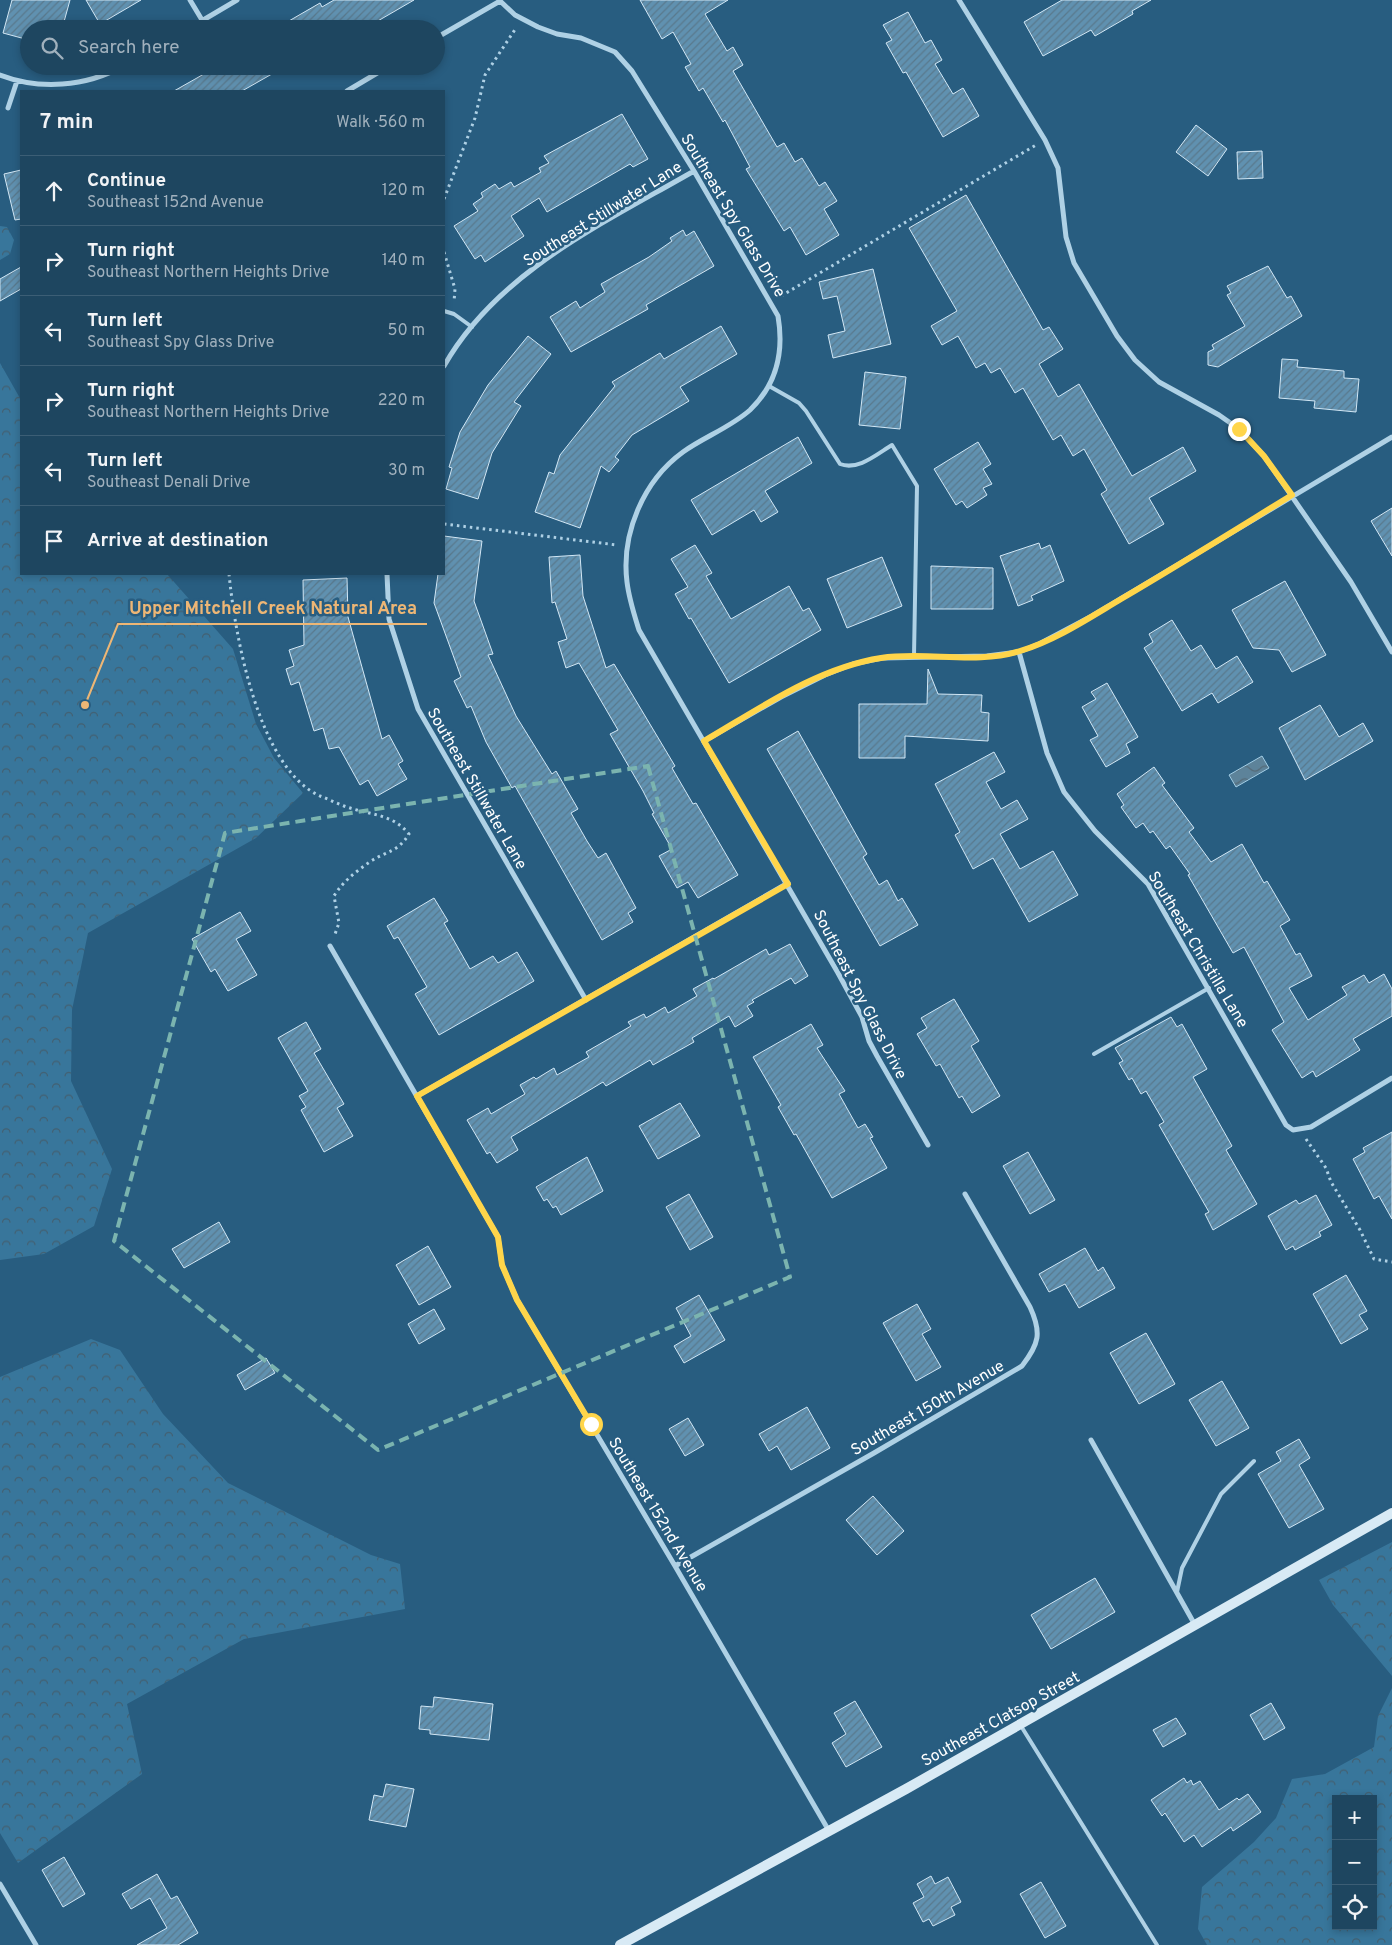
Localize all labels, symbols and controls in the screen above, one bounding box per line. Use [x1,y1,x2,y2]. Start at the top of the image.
search box [20,20,445,75]
icon: search [38,34,66,62]
text: Search here [78,36,180,60]
text: 7 min [40,109,93,136]
text: Walk · 560 m [336,113,425,133]
street label: Southeast Spy Glass Drive [675,131,789,301]
street label: Southeast Stillwater Lane [520,158,686,272]
text: Continue [87,169,166,193]
icon: ahead [40,177,68,205]
text: 120 m [382,181,425,201]
text: Southeast 152nd Avenue [87,193,264,213]
text: Turn right [87,239,175,263]
icon: right [40,247,68,275]
text: 140 m [382,251,425,271]
text: Southeast Northern Heights Drive [87,263,329,283]
text: Turn left [87,309,163,333]
icon: left [40,317,68,345]
text: 50 m [388,321,425,341]
text: Southeast Spy Glass Drive [87,333,274,353]
text: Turn right [87,379,175,403]
icon: right [40,387,68,415]
text: 220 m [378,391,425,411]
text: Southeast Northern Heights Drive [87,403,329,423]
route end [1228,418,1251,441]
text: Turn left [87,449,163,473]
icon: left [40,457,68,485]
text: 30 m [388,461,425,481]
text: Southeast Denali Drive [87,473,250,493]
icon: arrive [40,527,68,555]
text: Arrive at destination [87,529,268,553]
callout: Upper Mitchell Creek Natural Area [118,591,427,624]
text: Upper Mitchell Creek Natural Area [129,598,417,621]
street label: Southeast Stillwater Lane [422,705,531,873]
street label: Southeast Christilla Lane [1143,868,1252,1032]
street label: Southeast Spy Glass Drive [808,907,911,1083]
street label: Southeast 150th Avenue [848,1357,1008,1461]
route start [580,1413,603,1436]
street label: Southeast 152nd Avenue [603,1434,711,1596]
street label: Southeast Clatsop Street [918,1668,1084,1772]
map controls [1332,1795,1377,1930]
button: + [1332,1795,1377,1840]
button: − [1332,1840,1377,1885]
button: locate [1332,1885,1377,1930]

